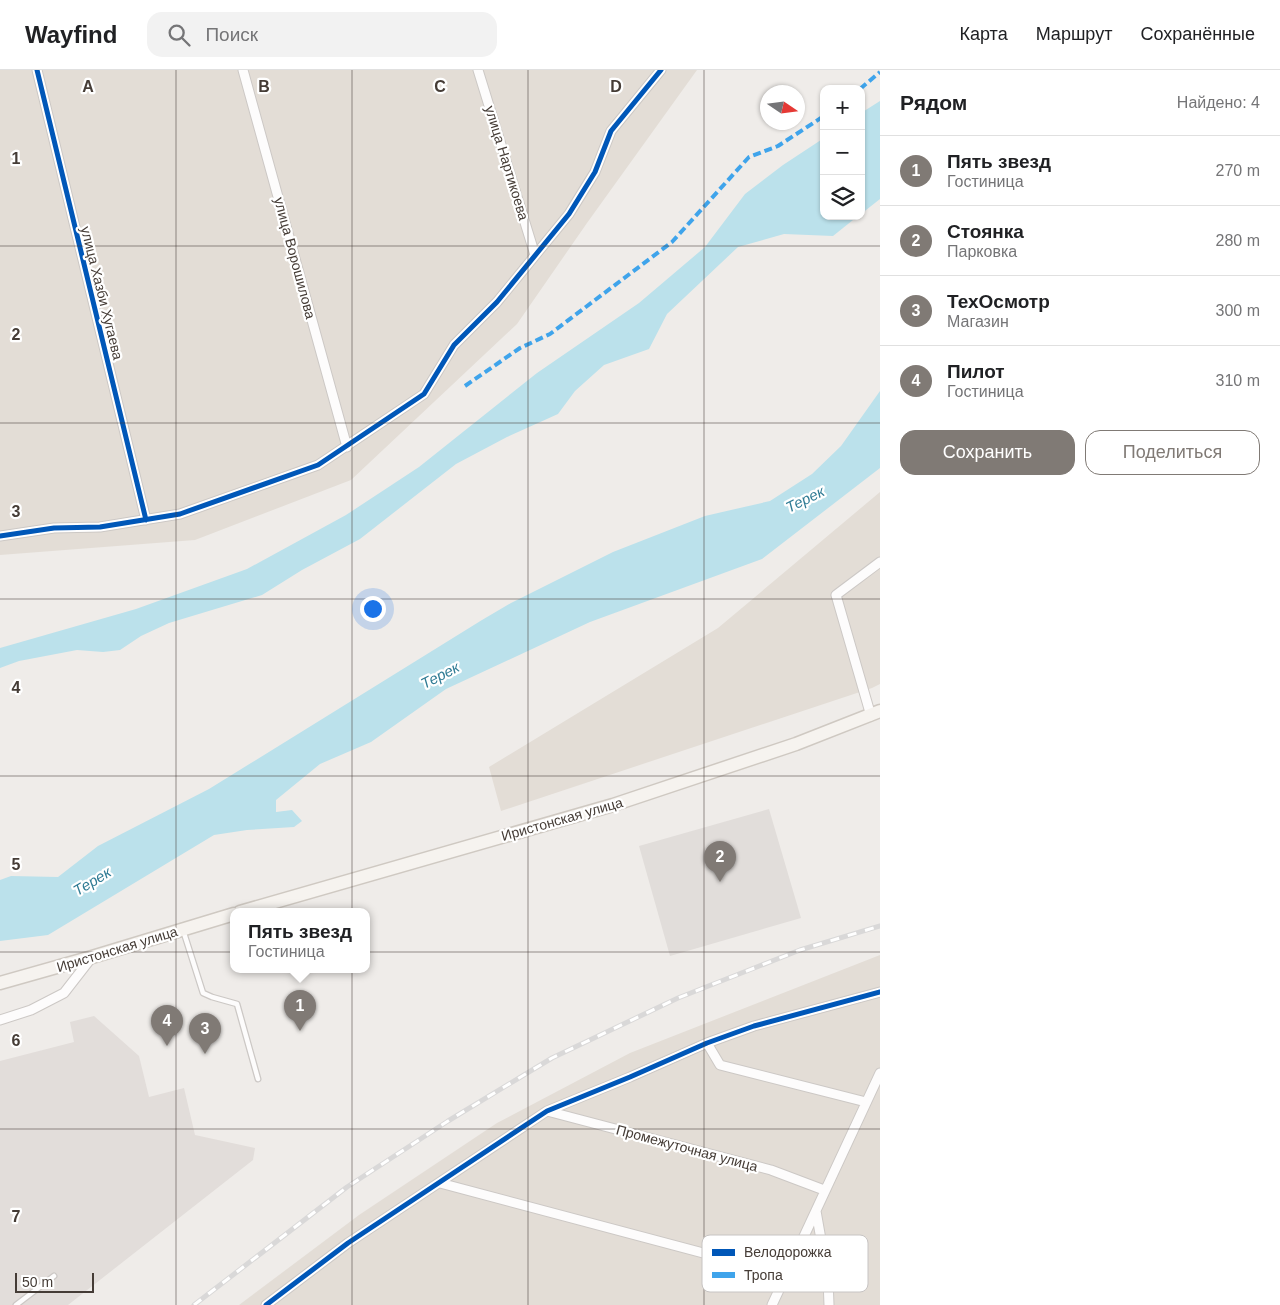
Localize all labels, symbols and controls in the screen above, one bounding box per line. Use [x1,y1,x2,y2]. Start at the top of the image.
search box [147,12,497,57]
text: Wayfind [25,21,117,48]
icon: search [165,21,193,49]
text: Поиск [205,24,258,45]
text: Карта [960,24,1008,44]
text: Маршрут [1036,24,1112,44]
text: Сохранённые [1140,24,1255,44]
text: A [82,78,94,95]
text: B [258,78,270,95]
text: C [434,78,446,95]
text: D [610,78,622,95]
north arrow [760,85,805,130]
map controls [820,85,865,220]
button: + [820,85,865,130]
text: Рядом [900,91,967,114]
text: Найдено: 4 [1177,94,1260,111]
street label: улица Нартикоева [482,104,532,222]
button: − [820,130,865,175]
text: 1 [12,150,21,167]
text: Пять звезд [947,151,1051,172]
text: 1 [912,162,920,179]
text: 270 m [1216,162,1260,179]
text: Гостиница [947,173,1024,190]
button: layers [820,175,865,220]
street label: улица Ворошилова [271,195,319,321]
text: Стоянка [947,221,1024,242]
street label: улица Хазби Хугаева [78,225,126,362]
text: 2 [912,232,920,249]
text: 280 m [1216,232,1260,249]
text: Парковка [947,243,1017,260]
text: ТехОсмотр [947,291,1050,312]
text: 3 [912,302,920,319]
text: 300 m [1216,302,1260,319]
text: Магазин [947,313,1009,330]
text: 2 [12,326,21,343]
text: Пилот [947,361,1005,382]
text: 4 [912,372,920,389]
text: 310 m [1216,372,1260,389]
text: Гостиница [947,383,1024,400]
button: Сохранить [900,430,1075,475]
button: Поделиться [1085,430,1260,475]
water label: Терек [783,482,828,516]
text: 3 [12,503,21,520]
your location [360,596,386,622]
water label: Терек [418,658,463,692]
text: 4 [12,679,21,696]
street label: Иристонская улица [499,794,625,844]
pin: 2 [704,841,736,882]
text: 5 [12,856,21,873]
water label: Терек [70,863,115,899]
popup [230,908,370,973]
text: Пять звезд [248,921,352,942]
street label: Иристонская улица [55,923,180,975]
text: Гостиница [248,943,325,960]
pin: 1 [284,990,316,1031]
pin: 4 [151,1005,183,1046]
pin: 3 [189,1013,221,1054]
text: 6 [12,1032,21,1049]
street label: Промежуточная улица [614,1121,760,1175]
text: 7 [12,1208,21,1225]
legend [702,1235,868,1292]
text: Велодорожка [744,1244,832,1260]
text: Тропа [744,1267,783,1283]
scale bar [15,1270,94,1293]
text: 50 m [22,1274,53,1290]

